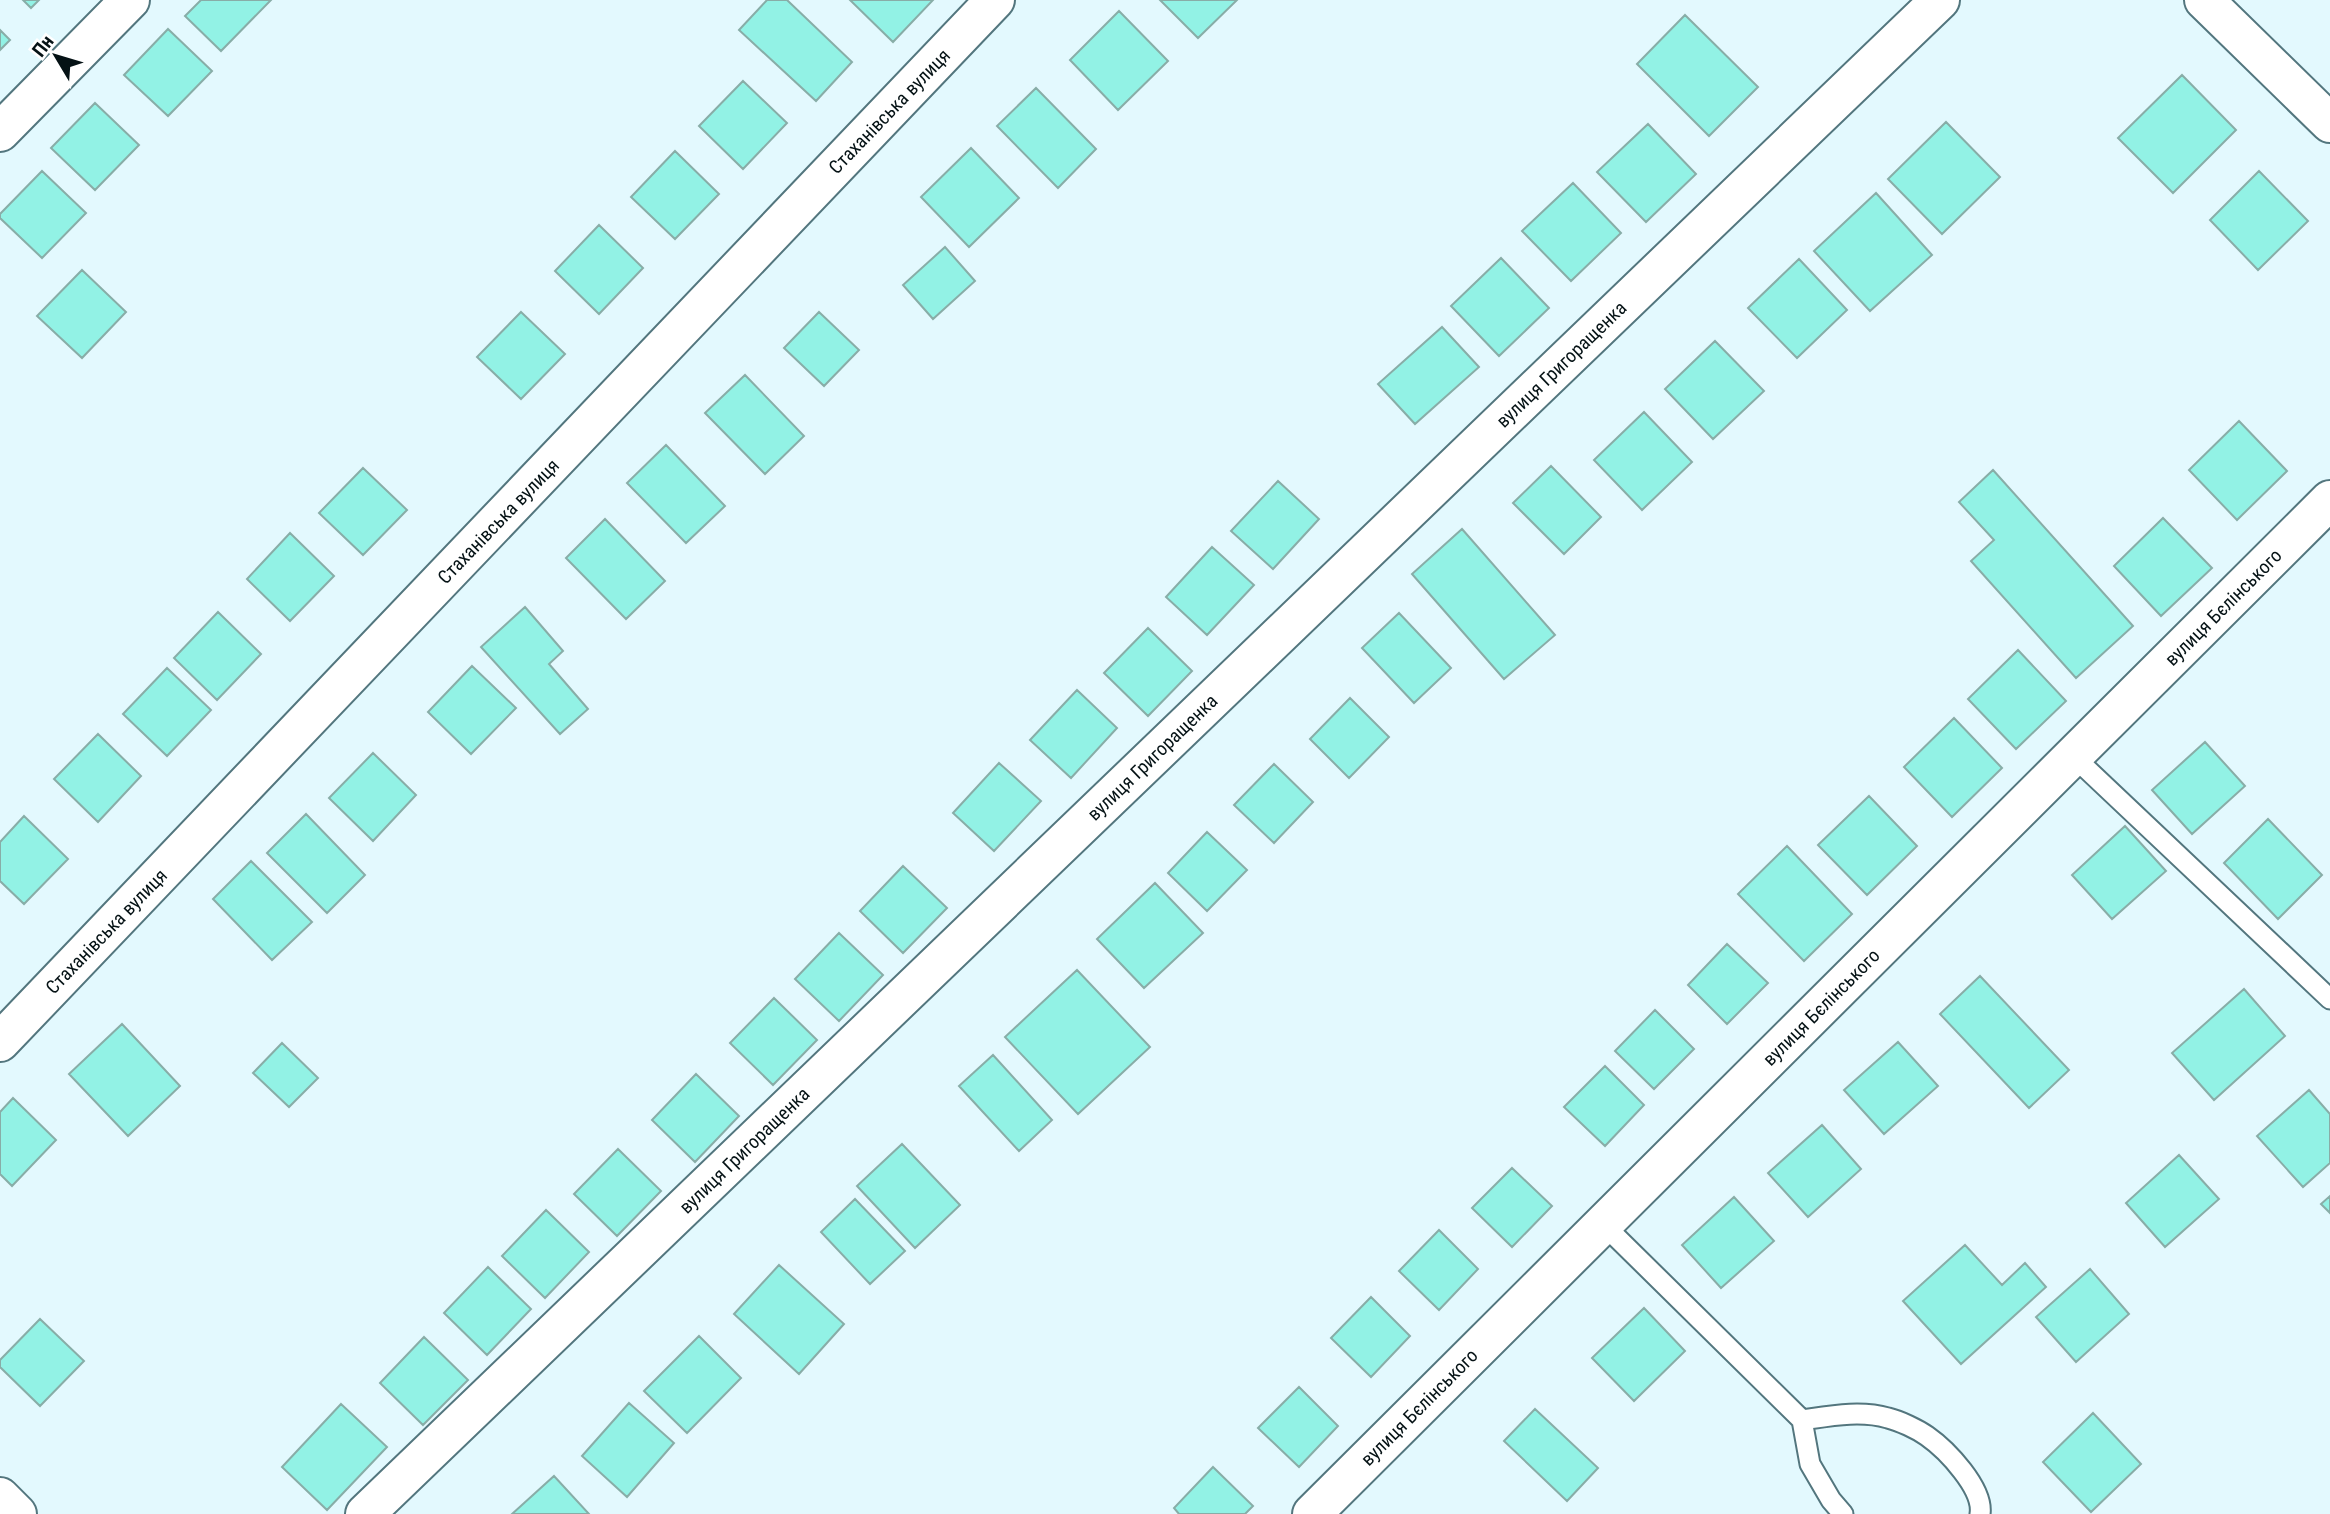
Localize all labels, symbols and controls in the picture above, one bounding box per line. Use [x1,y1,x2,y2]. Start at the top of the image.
north arrow [21,21,91,91]
text: Пн [27,30,59,61]
street label: Стаханівська вулиця [824,44,955,179]
street label: вулиця Григоращенка [1492,296,1631,432]
street label: Стаханівська вулиця [433,454,564,589]
street label: вулиця Бєлінського [2160,544,2287,671]
street label: вулиця Григоращенка [1083,689,1222,825]
street label: Стаханівська вулиця [41,864,172,999]
street label: вулиця Бєлінського [1758,944,1885,1071]
street label: вулиця Григоращенка [675,1082,814,1218]
street label: вулиця Бєлінського [1356,1344,1483,1471]

